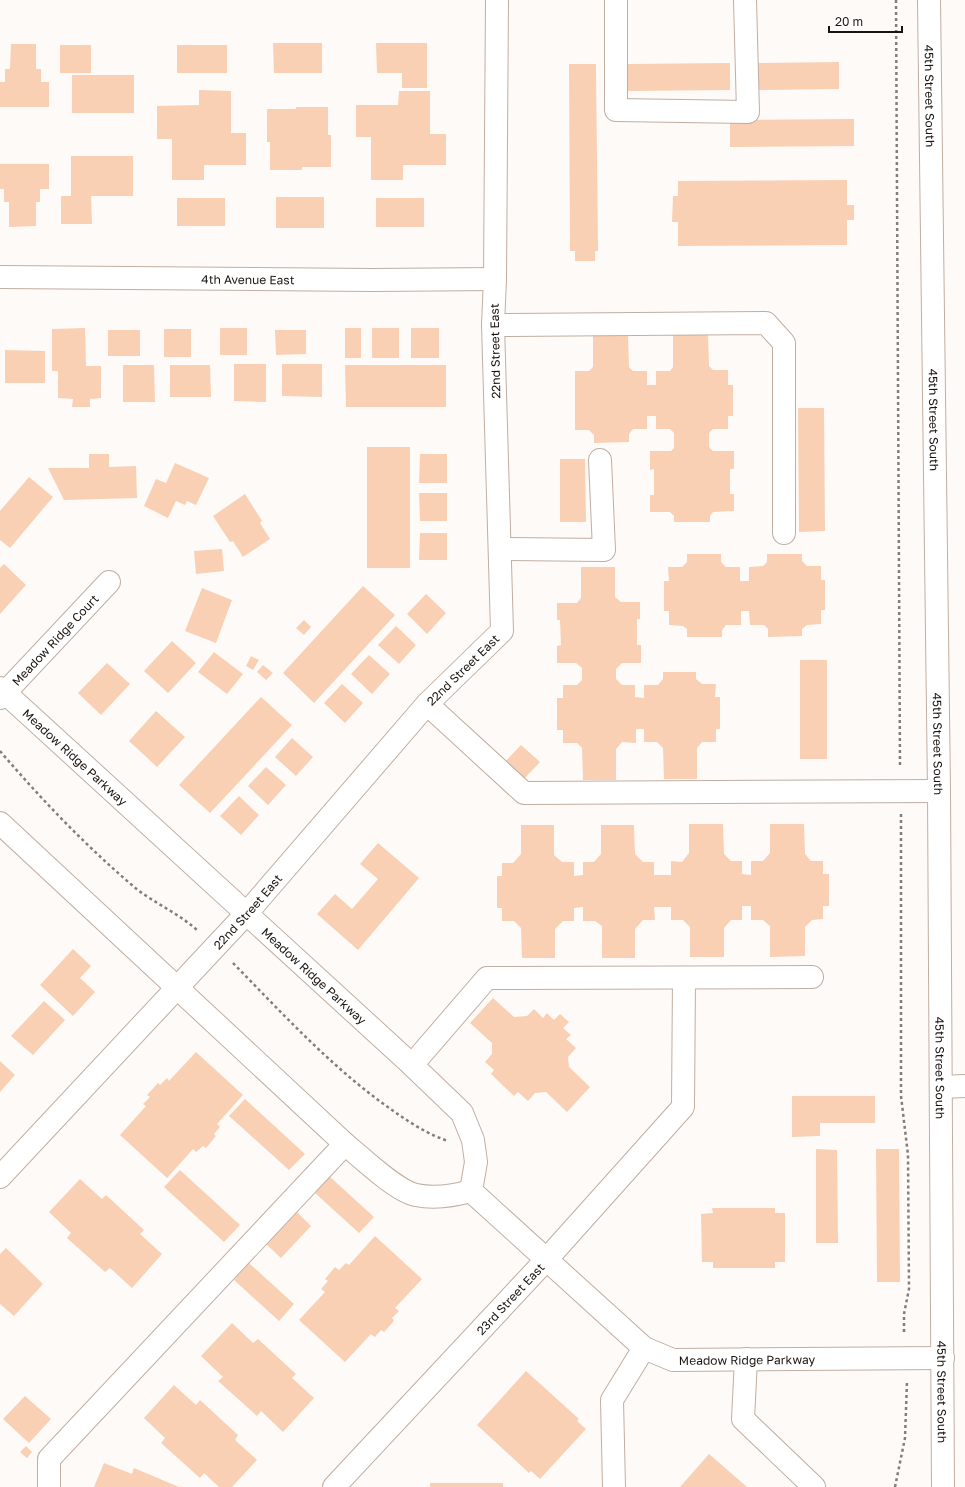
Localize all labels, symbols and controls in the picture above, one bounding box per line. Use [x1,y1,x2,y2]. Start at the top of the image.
scale bar [829,8,902,34]
text: 20 m [835,14,863,29]
street label: 45th Street South [922,45,938,147]
street label: 4th Avenue East [201,271,295,287]
street label: 22nd Street East [487,303,503,399]
street label: 45th Street South [926,369,942,471]
street label: Meadow Ridge Court [8,591,101,689]
street label: 22nd Street East [423,631,502,708]
street label: 45th Street South [930,693,947,795]
street label: Meadow Ridge Parkway [20,705,131,809]
street label: 22nd Street East [210,871,285,952]
street label: Meadow Ridge Parkway [259,924,370,1027]
street label: 45th Street South [933,1017,948,1119]
street label: 23rd Street East [473,1259,547,1337]
street label: 45th Street South [935,1341,950,1443]
street label: Meadow Ridge Parkway [679,1351,815,1367]

